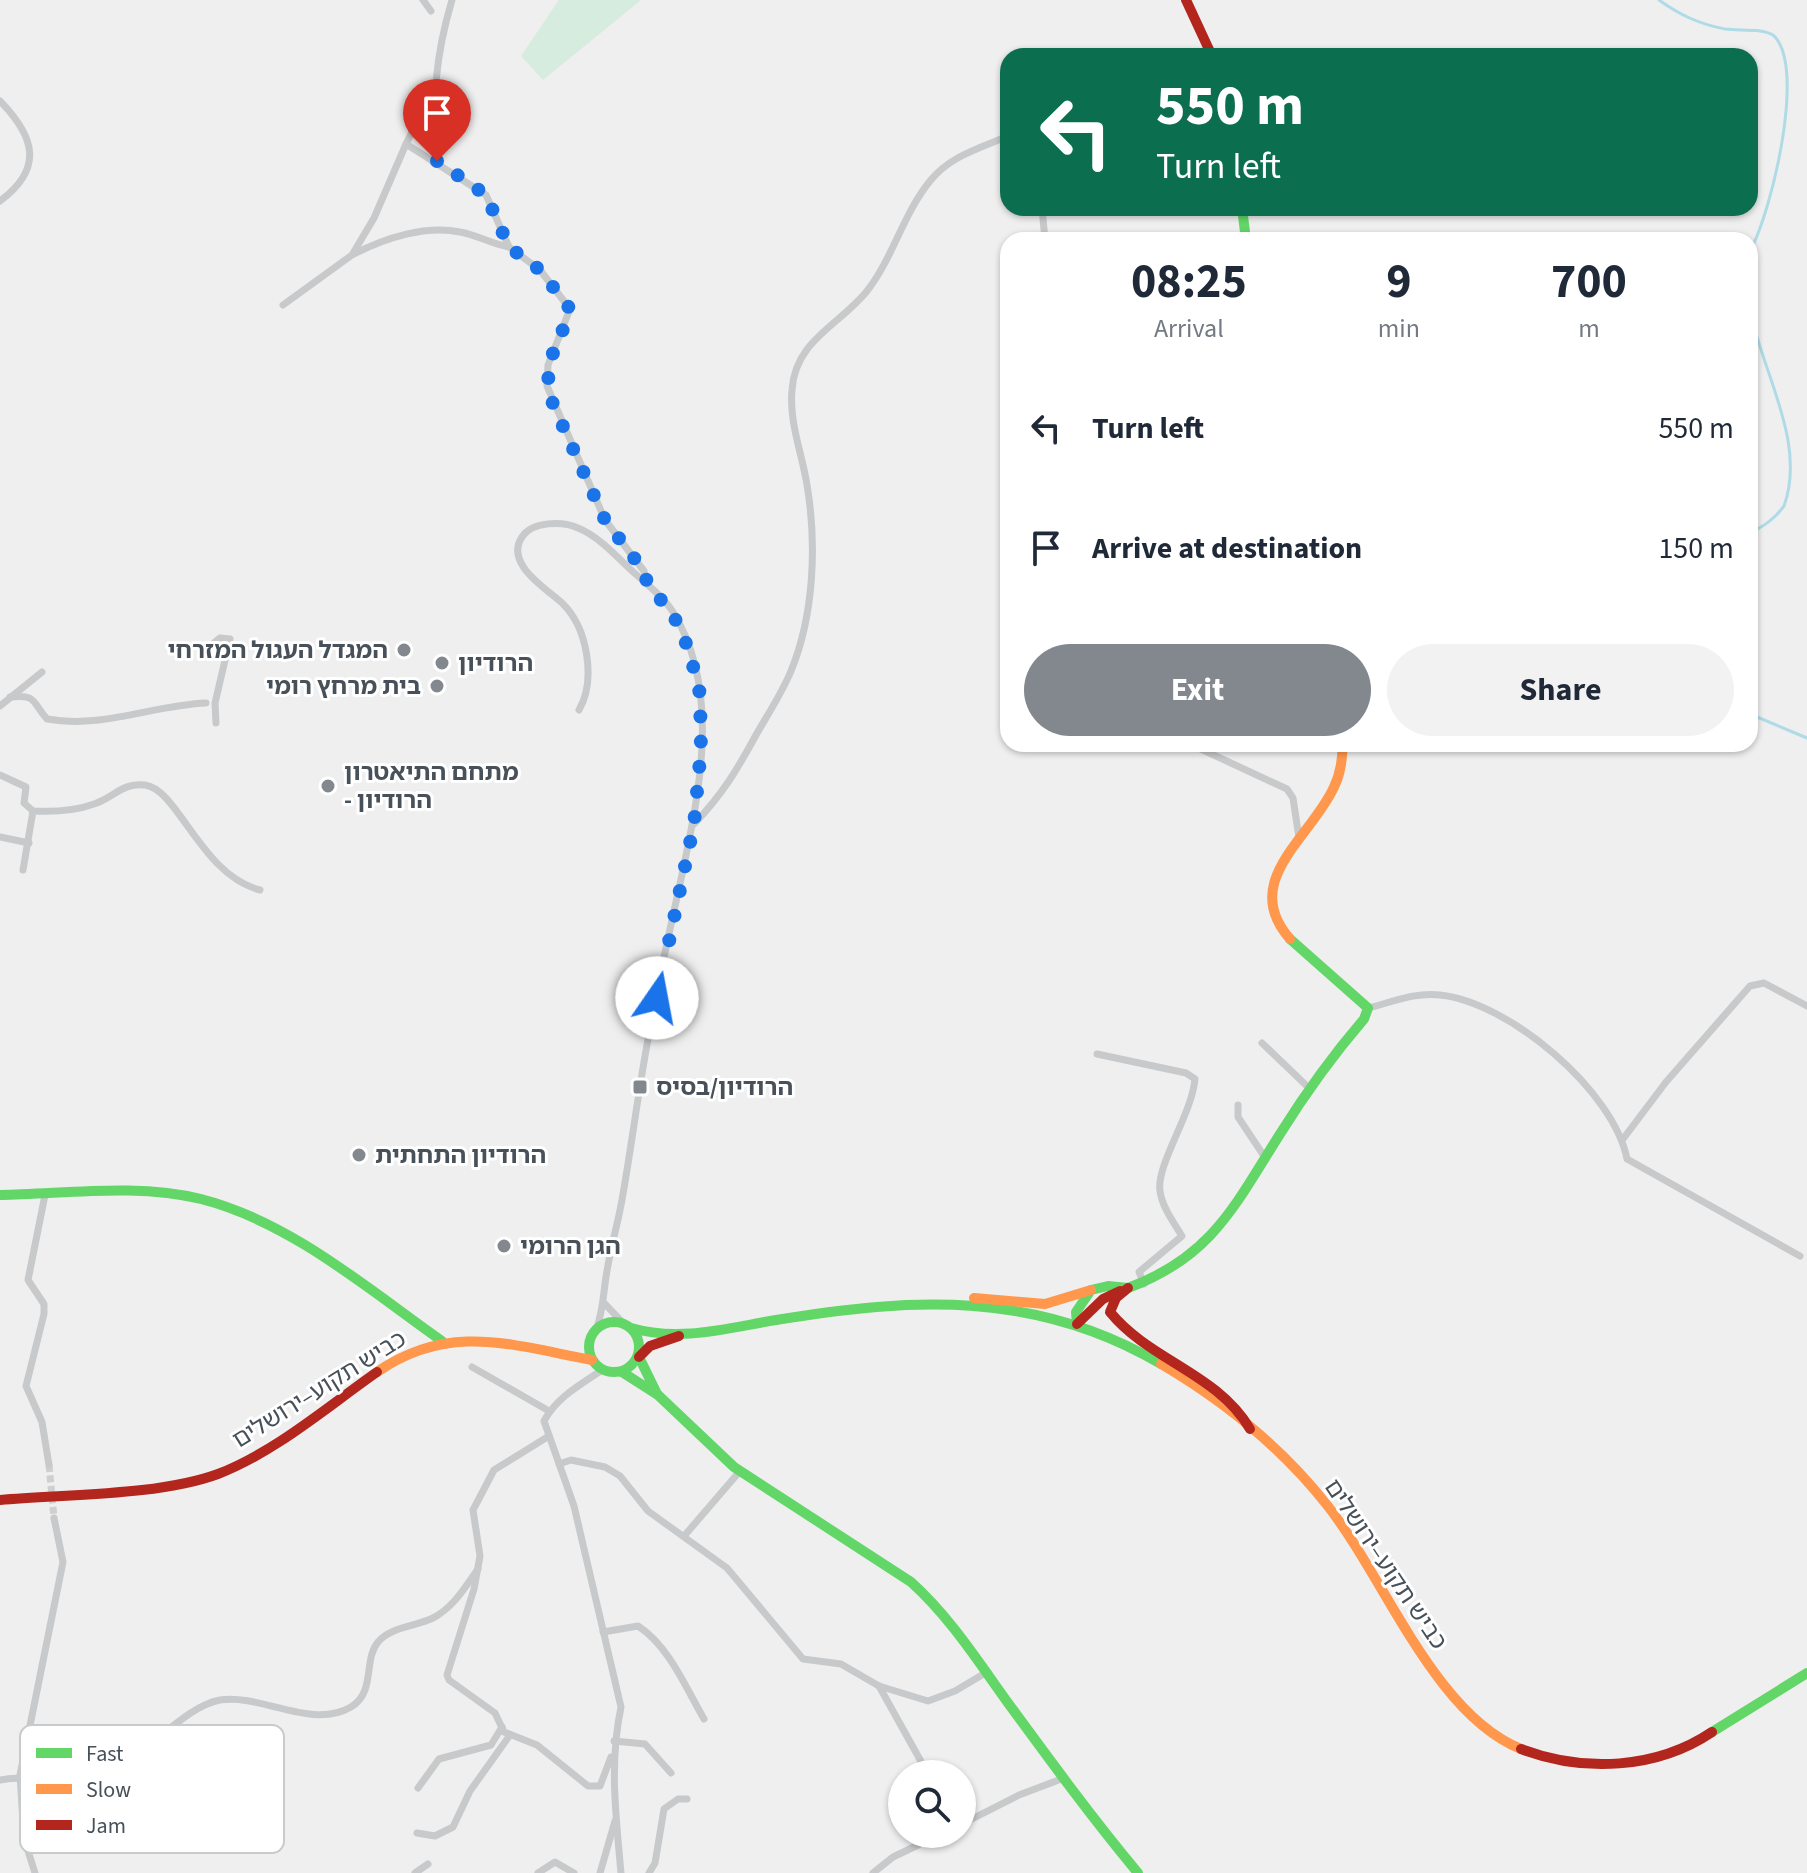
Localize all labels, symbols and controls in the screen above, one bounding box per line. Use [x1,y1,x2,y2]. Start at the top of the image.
text: 550 m [1156,67,1304,146]
pin [403,79,471,161]
icon: left [1024,80,1128,184]
icon: arrive [415,91,459,135]
text: Turn left [1156,141,1281,192]
text: 08:25 [1131,248,1247,316]
text: 9 [1386,248,1412,316]
text: 700 [1551,248,1627,316]
text: Arrival [1154,310,1224,347]
text: min [1378,310,1420,347]
text: m [1578,310,1600,347]
icon: left [1024,406,1068,450]
text: Turn left [1092,407,1204,450]
text: 550 m [1658,407,1734,450]
icon: arrive [1024,526,1068,570]
text: Arrive at destination [1092,527,1362,570]
text: 150 m [1658,527,1734,570]
place label: המגדל העגול המזרחי [168,633,388,668]
marker: המגדל העגול המזרחי [395,641,413,659]
button: Exit [1024,644,1371,736]
button: Share [1387,644,1734,736]
place label: הרודיון [458,646,533,681]
marker: הרודיון [433,654,451,672]
place label: בית מרחץ רומי [266,669,421,704]
marker: בית מרחץ רומי [428,677,446,695]
place label: מתחם התיאטרון - הרודיון [344,755,519,818]
marker: מתחם התיאטרון - הרודיון [319,777,337,795]
position arrow [615,956,699,1040]
place label: הרודיון/בסיס [656,1070,793,1105]
marker: הרודיון/בסיס [631,1078,649,1096]
place label: הרודיון התחתית [375,1138,546,1173]
marker: הרודיון התחתית [350,1146,368,1164]
place label: הגן הרומי [520,1229,621,1264]
marker: הגן הרומי [495,1237,513,1255]
street label: כביש תקוע–ירושלים [226,1322,413,1457]
street label: כביש תקוע–ירושלים [1315,1472,1456,1657]
legend [20,1725,284,1853]
text: Fast [86,1738,124,1770]
map controls [888,1760,976,1848]
button: search [888,1760,976,1848]
text: Slow [86,1774,131,1806]
text: Jam [86,1810,126,1842]

